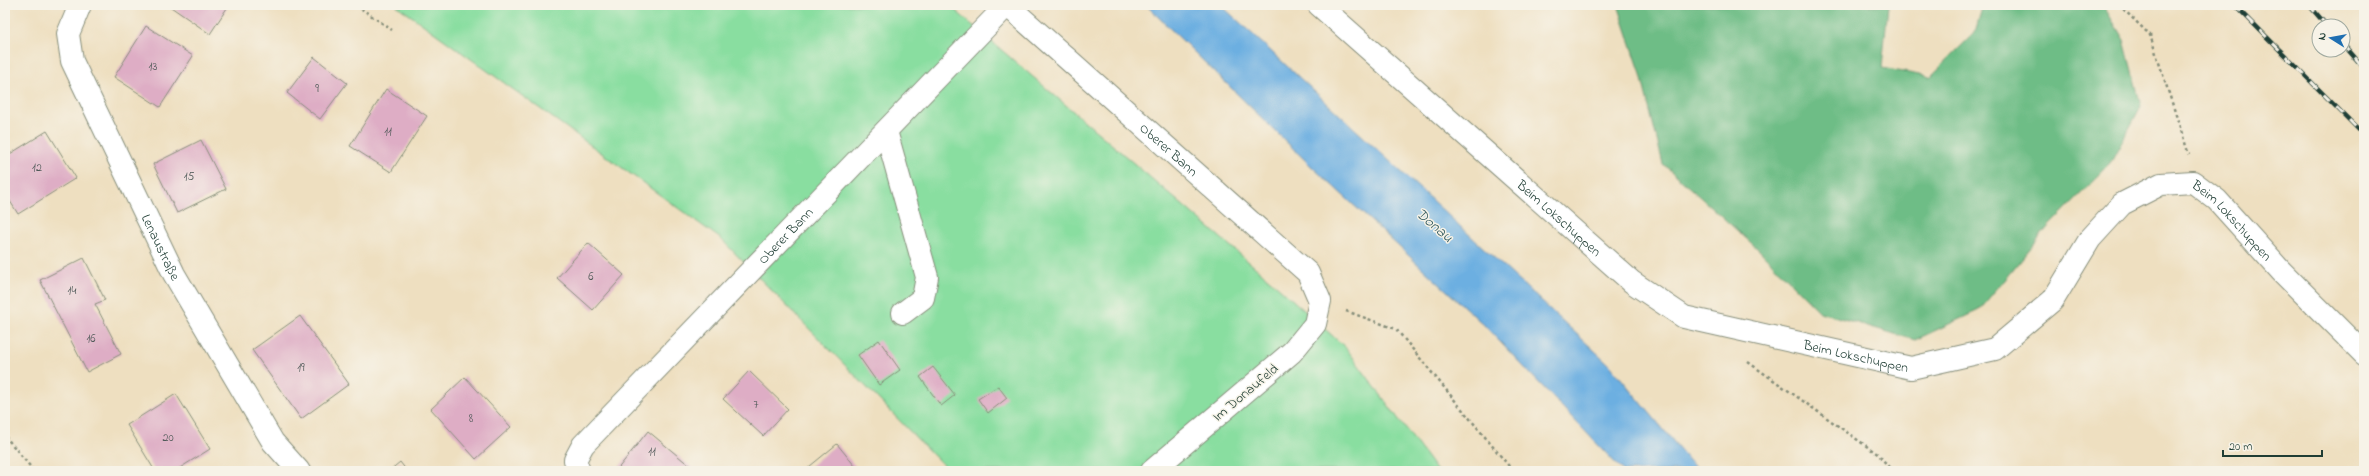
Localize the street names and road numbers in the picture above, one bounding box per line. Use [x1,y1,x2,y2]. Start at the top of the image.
street label: Oberer Bann [1134,119,1202,182]
street label: Beim Lokschuppen [1511,175,1606,262]
street label: Beim Lokschuppen [2186,175,2276,266]
street label: Oberer Bann [754,203,819,270]
street label: Lenaustraße [135,211,185,286]
street label: Beim Lokschuppen [1800,335,1910,379]
street label: Im Donaufeld [1208,359,1284,427]

